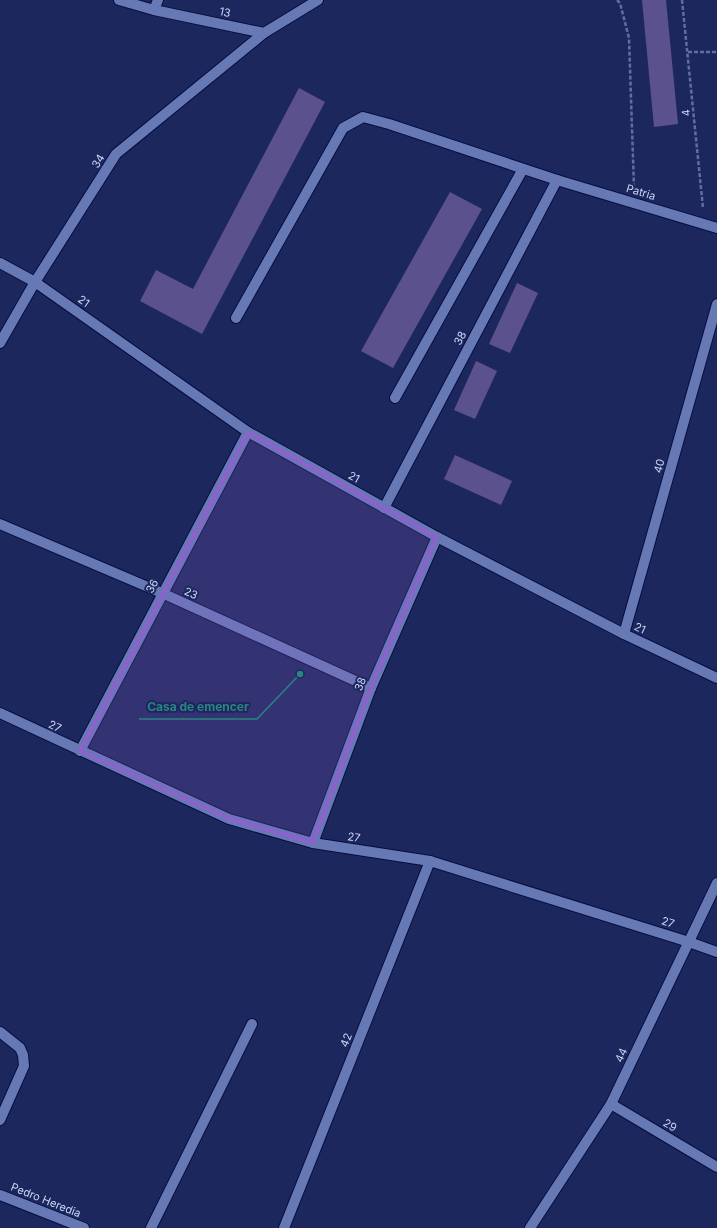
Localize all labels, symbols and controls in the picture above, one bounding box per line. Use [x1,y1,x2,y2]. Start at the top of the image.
street label: 13 [218,4,232,20]
street label: 4 [679,109,693,117]
street label: 34 [88,151,108,171]
street label: Patria [625,181,657,203]
street label: 21 [75,292,93,310]
street label: 38 [451,329,469,347]
street label: 40 [650,457,668,475]
street label: 21 [346,468,362,486]
street label: 36 [143,577,161,595]
street label: 23 [182,584,200,602]
street label: 21 [632,619,648,637]
street label: 38 [351,675,369,693]
callout: Casa de emencer [139,695,257,719]
text: Casa de emencer [147,699,249,714]
street label: 27 [46,717,64,735]
street label: 27 [347,829,361,845]
street label: 27 [660,913,676,931]
street label: 42 [337,1031,355,1049]
street label: 44 [612,1046,630,1064]
street label: 29 [661,1116,680,1135]
street label: Pedro Heredia [9,1180,83,1220]

